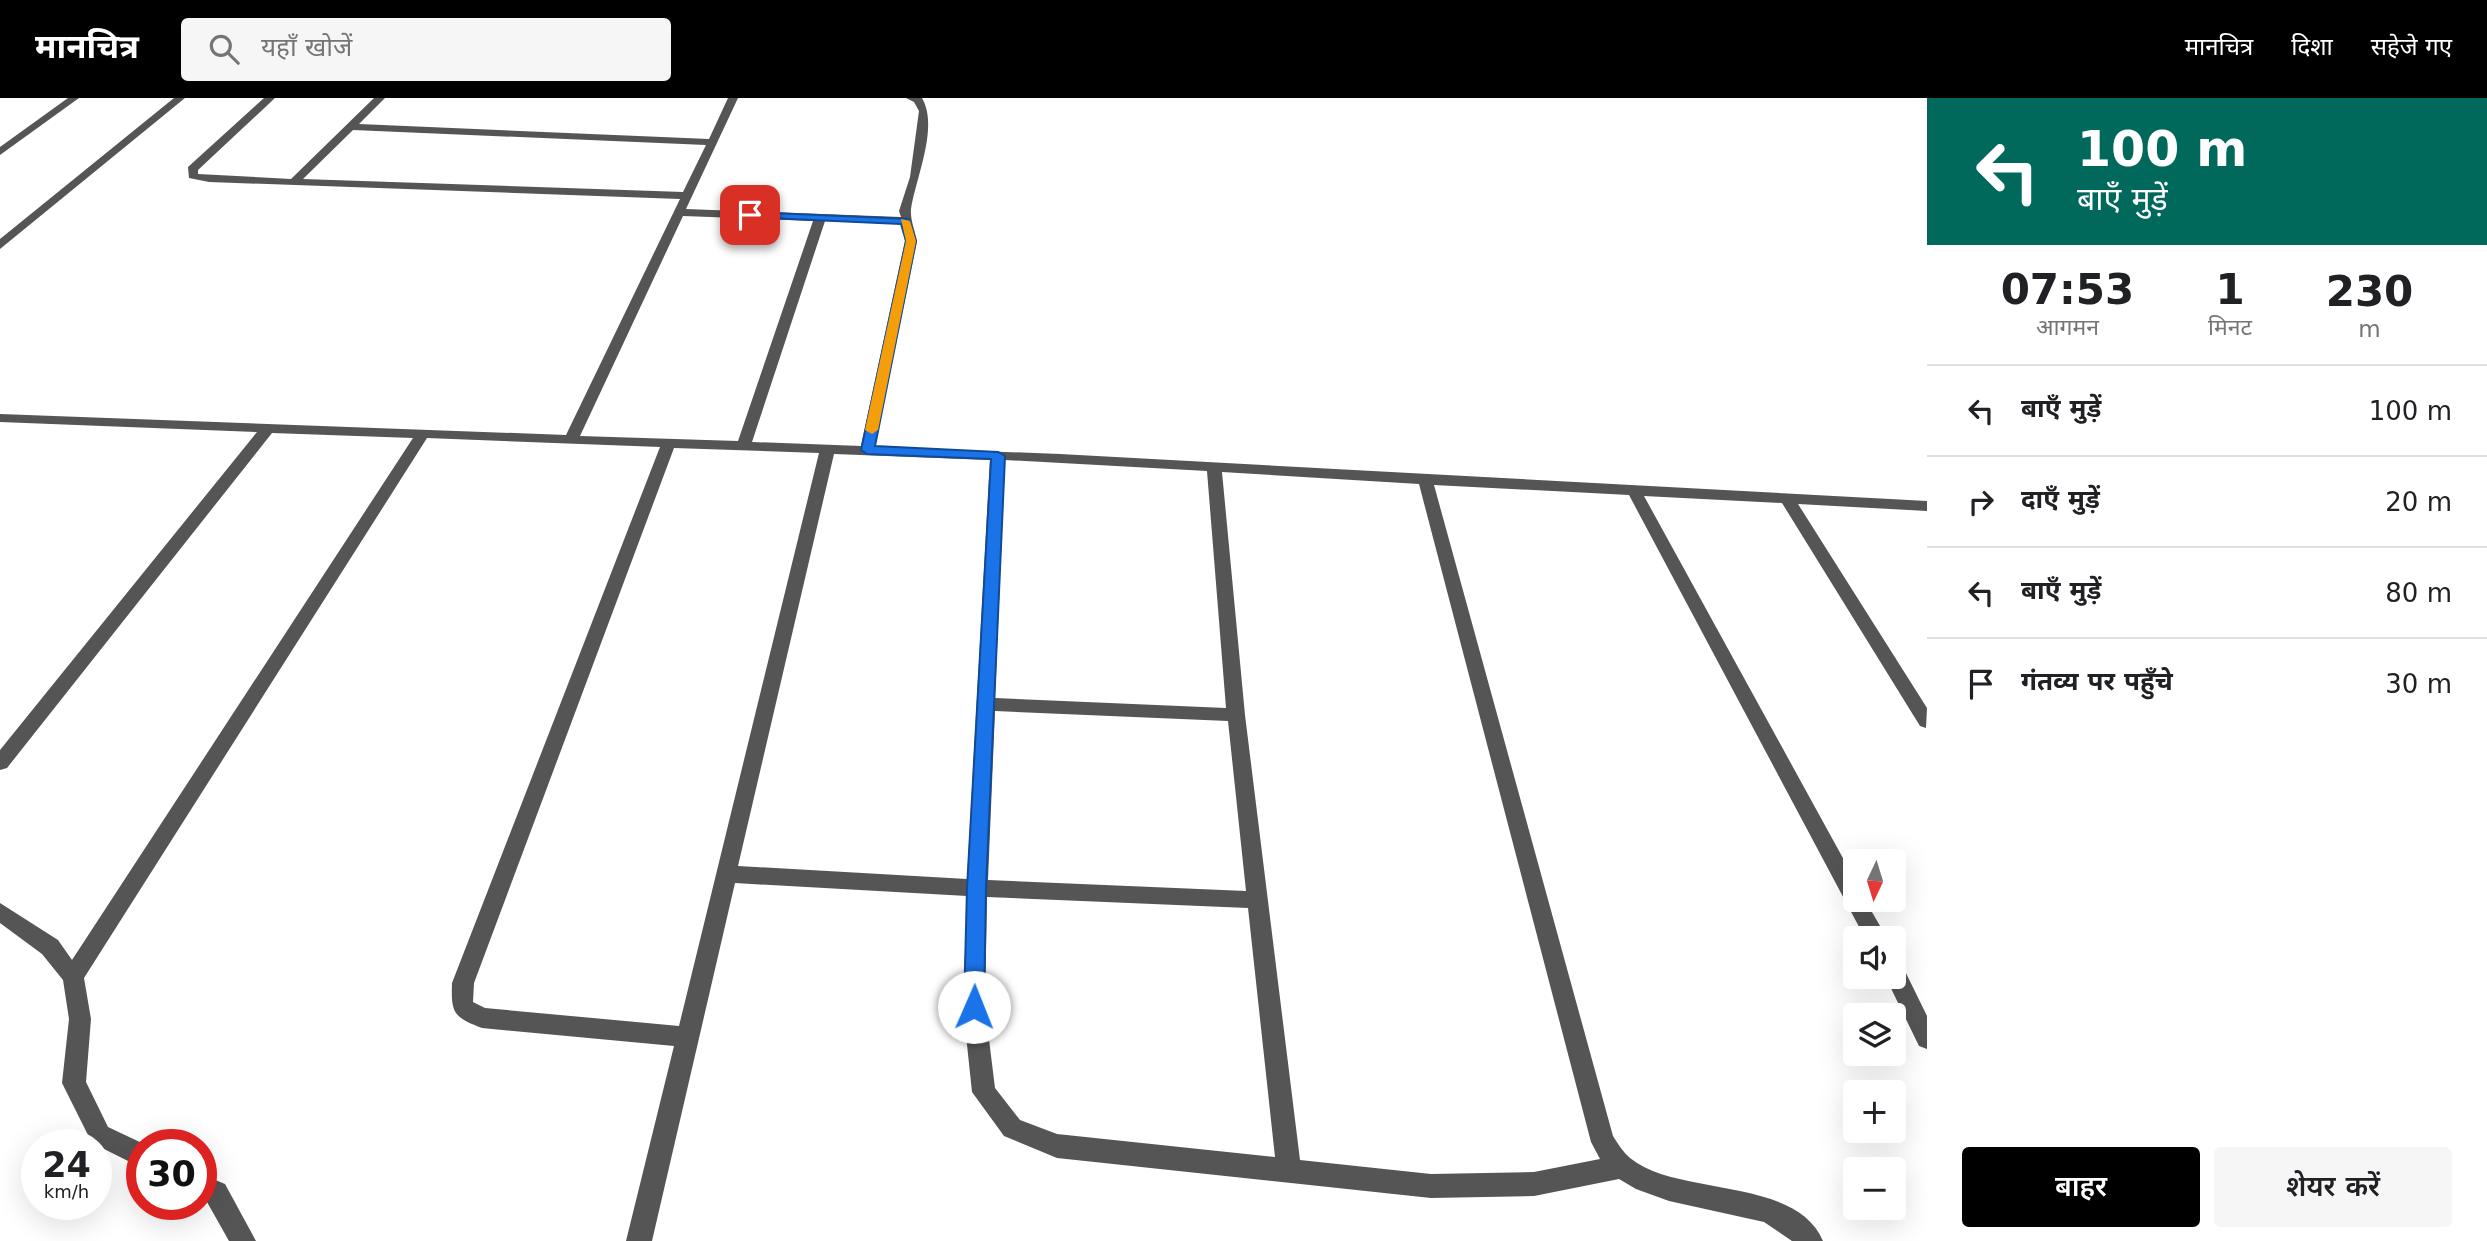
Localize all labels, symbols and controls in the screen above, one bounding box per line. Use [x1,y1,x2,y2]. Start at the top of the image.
search box [181,18,671,81]
text: मानचित्र [35,27,139,66]
icon: search [205,30,243,68]
text: यहाँ खोजें [261,32,352,62]
text: मानचित्र [2185,33,2253,61]
text: दिशा [2291,33,2333,61]
text: सहेजे गए [2371,33,2452,61]
text: 100 m [2077,121,2247,178]
icon: left [1962,126,2053,217]
text: बाएँ मुड़ें [2077,180,2168,218]
pin [720,185,780,245]
icon: arrive [731,196,769,234]
text: 07:53 [2001,265,2134,314]
text: 1 [2215,265,2245,314]
text: 230 [2326,267,2413,316]
text: आगमन [2036,314,2099,340]
text: मिनट [2208,314,2252,340]
text: m [2358,316,2381,342]
icon: left [1962,392,2000,430]
text: बाएँ मुड़ें [2021,393,2101,423]
text: 100 m [2369,396,2452,426]
icon: right [1962,483,2000,521]
text: दाएँ मुड़ें [2021,484,2100,514]
text: 20 m [2385,487,2452,517]
icon: left [1962,574,2000,612]
text: बाएँ मुड़ें [2021,575,2101,605]
text: 80 m [2385,578,2452,608]
icon: arrive [1962,665,2000,703]
text: गंतव्य पर पहुँचे [2021,666,2173,696]
text: 30 m [2385,669,2452,699]
north arrow [1843,849,1906,912]
map controls [1843,849,1906,1220]
button: sound [1843,926,1906,989]
position arrow [937,970,1011,1044]
button: layers [1843,1003,1906,1066]
button: + [1843,1080,1906,1143]
speed limit sign: 30 [126,1129,217,1220]
text: 24 [42,1145,91,1185]
button: बाहर [1962,1147,2200,1227]
button: शेयर करें [2214,1147,2452,1227]
button: − [1843,1157,1906,1220]
text: km/h [44,1181,89,1202]

